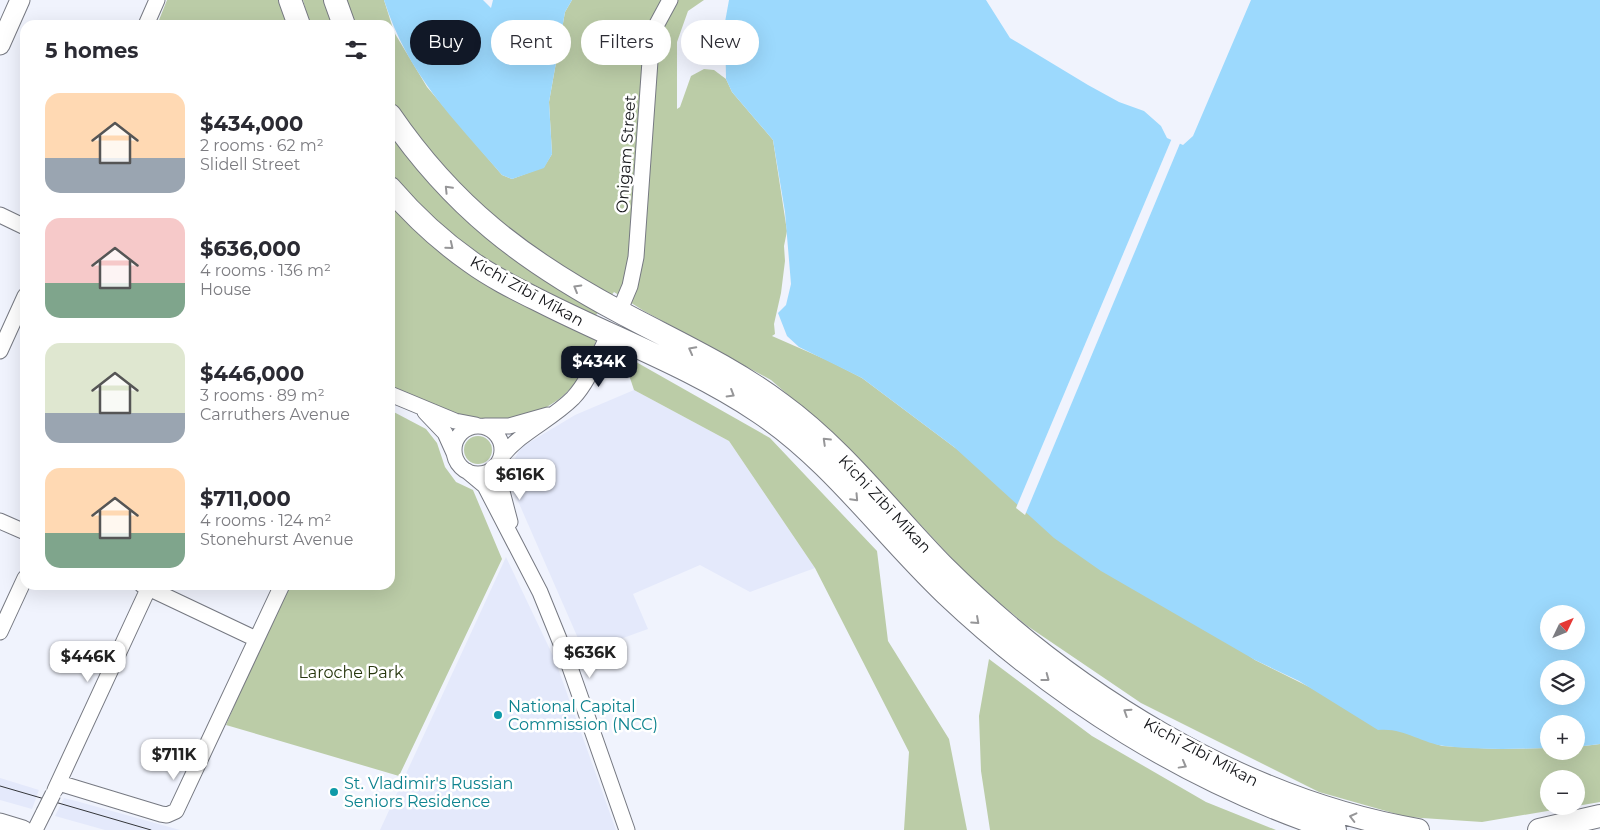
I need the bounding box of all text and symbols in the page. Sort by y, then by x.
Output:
chip: Buy [410,20,481,65]
chip: Rent [491,20,571,65]
chip: Filters [581,20,671,65]
chip: New [681,20,759,65]
icon: filters [342,36,370,64]
text: 5 homes [45,38,138,63]
street label: Onigam Street [612,94,640,214]
text: $434,000 [200,111,303,136]
icon: home [85,113,145,173]
text: 2 rooms · 62 m² [200,136,324,155]
text: Slidell Street [200,155,300,174]
one-way arrow [445,186,454,195]
text: $636,000 [200,236,301,261]
icon: home [85,238,145,298]
one-way arrow [445,241,454,250]
street label: Kichi Zībī Mīkan [467,252,587,330]
text: 4 rooms · 136 m² [200,261,331,280]
text: House [200,280,251,299]
one-way arrow [573,284,582,294]
pin: $434K [564,346,634,388]
one-way arrow [688,346,697,356]
text: $434K [572,352,626,371]
text: $446,000 [200,361,304,386]
icon: home [85,363,145,423]
text: 3 rooms · 89 m² [200,386,325,405]
one-way arrow [725,388,734,398]
text: Carruthers Avenue [200,405,350,424]
one-way arrow [822,438,831,447]
street label: Kichi Zībī Mīkan [835,451,935,557]
pin: $616K [485,458,555,501]
text: $616K [496,465,544,484]
text: $711,000 [200,486,291,511]
icon: home [85,488,145,548]
one-way arrow [849,492,858,501]
text: 4 rooms · 124 m² [200,511,331,530]
text: Stonehurst Avenue [200,530,353,549]
north arrow [1540,605,1585,650]
map controls [1540,605,1585,815]
one-way arrow [971,615,980,624]
pin: $636K [555,636,625,679]
pin: $446K [53,640,123,683]
text: $636K [564,643,616,662]
text: $446K [61,647,115,666]
button: layers [1540,660,1585,705]
park label: Laroche Park [298,663,404,682]
one-way arrow [1040,672,1049,680]
place label: National Capital Commission (NCC) [508,697,658,734]
one-way arrow [1124,708,1133,718]
marker: National Capital Commission (NCC) [492,709,504,721]
street label: Kichi Zībī Mīkan [1140,714,1262,790]
button: + [1540,715,1585,760]
pin: $711K [139,738,209,781]
text: $711K [152,745,196,764]
one-way arrow [1177,759,1186,769]
button: − [1540,770,1585,815]
place label: St. Vladimir's Russian Seniors Residence [344,774,513,811]
marker: St. Vladimir's Russian Seniors Residence [328,786,340,798]
one-way arrow [1350,812,1358,822]

